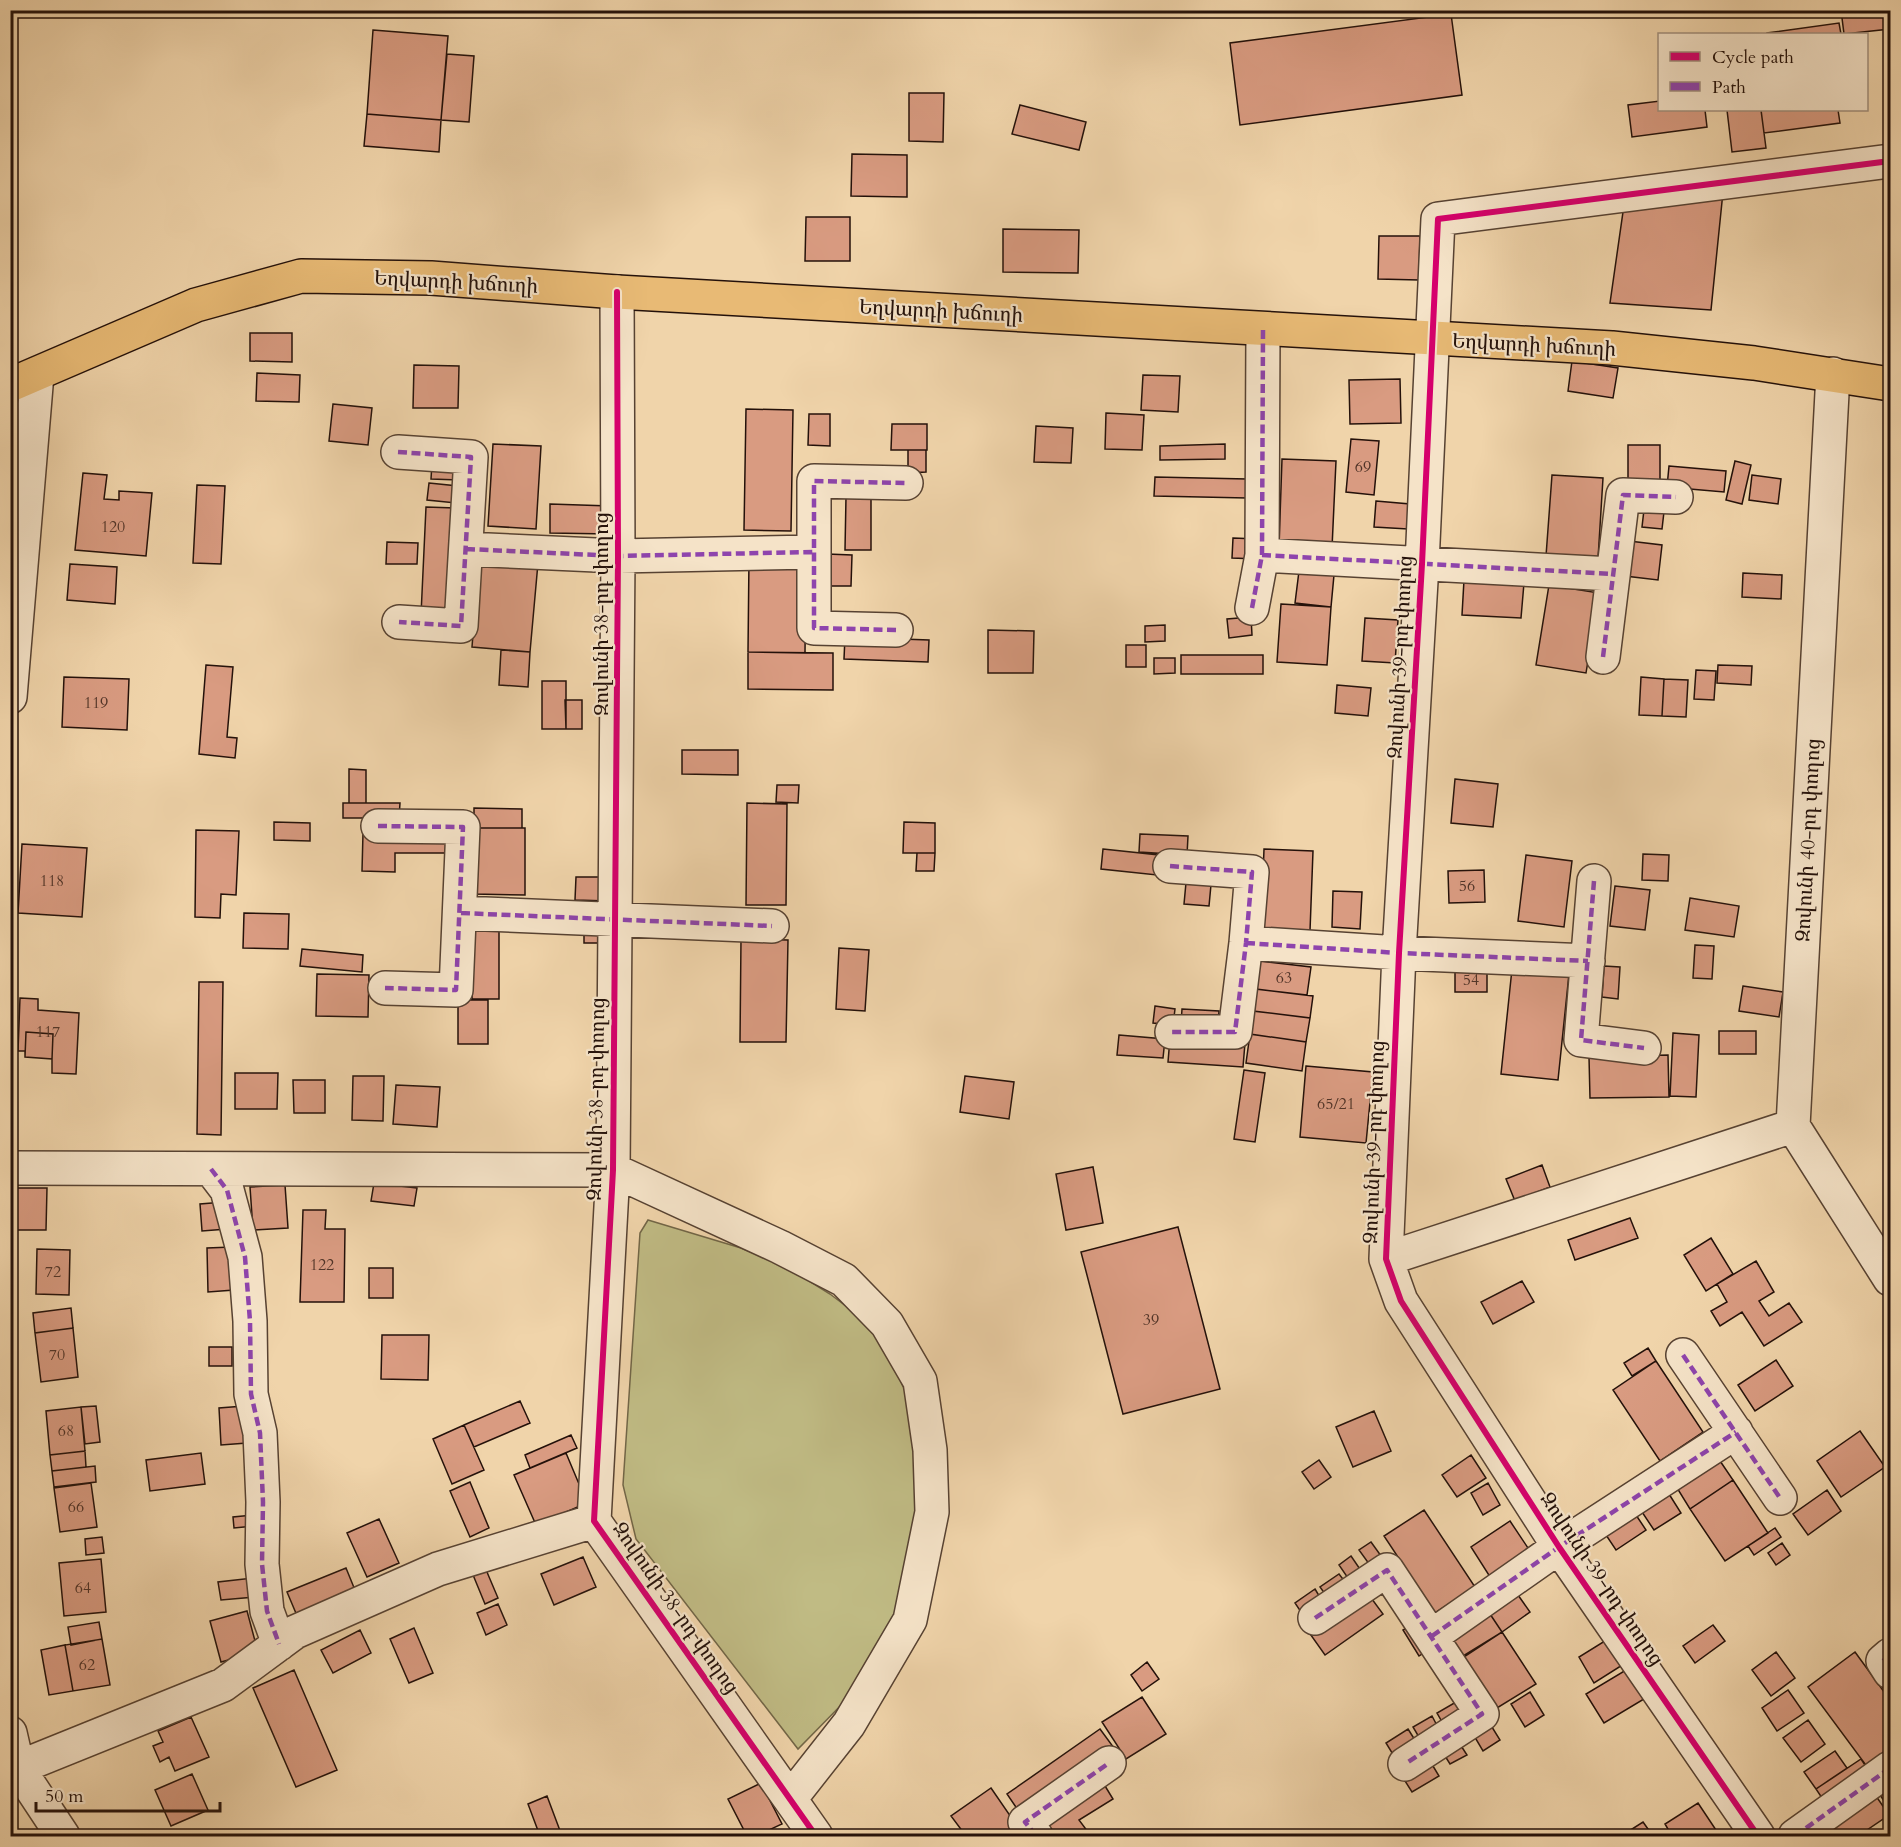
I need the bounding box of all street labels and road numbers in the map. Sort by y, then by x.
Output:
street label: Եղվարդի խճուղի [373,264,539,300]
street label: Եղվարդի խճուղի [858,293,1024,329]
street label: Եղվարդի խճուղի [1451,327,1617,363]
street label: Զովունի 38-րդ փողոց [588,512,615,716]
street label: Զովունի 39-րդ փողոց [1381,555,1419,759]
street label: Զովունի 40-րդ փողոց [1789,738,1827,942]
street label: Զովունի 38-րդ փողոց [581,997,611,1201]
street label: Զովունի 39-րդ փողոց [1357,1040,1391,1244]
street label: Զովունի 39-րդ փողոց [1534,1487,1670,1671]
street label: Զովունի 38-րդ փողոց [607,1517,745,1699]

